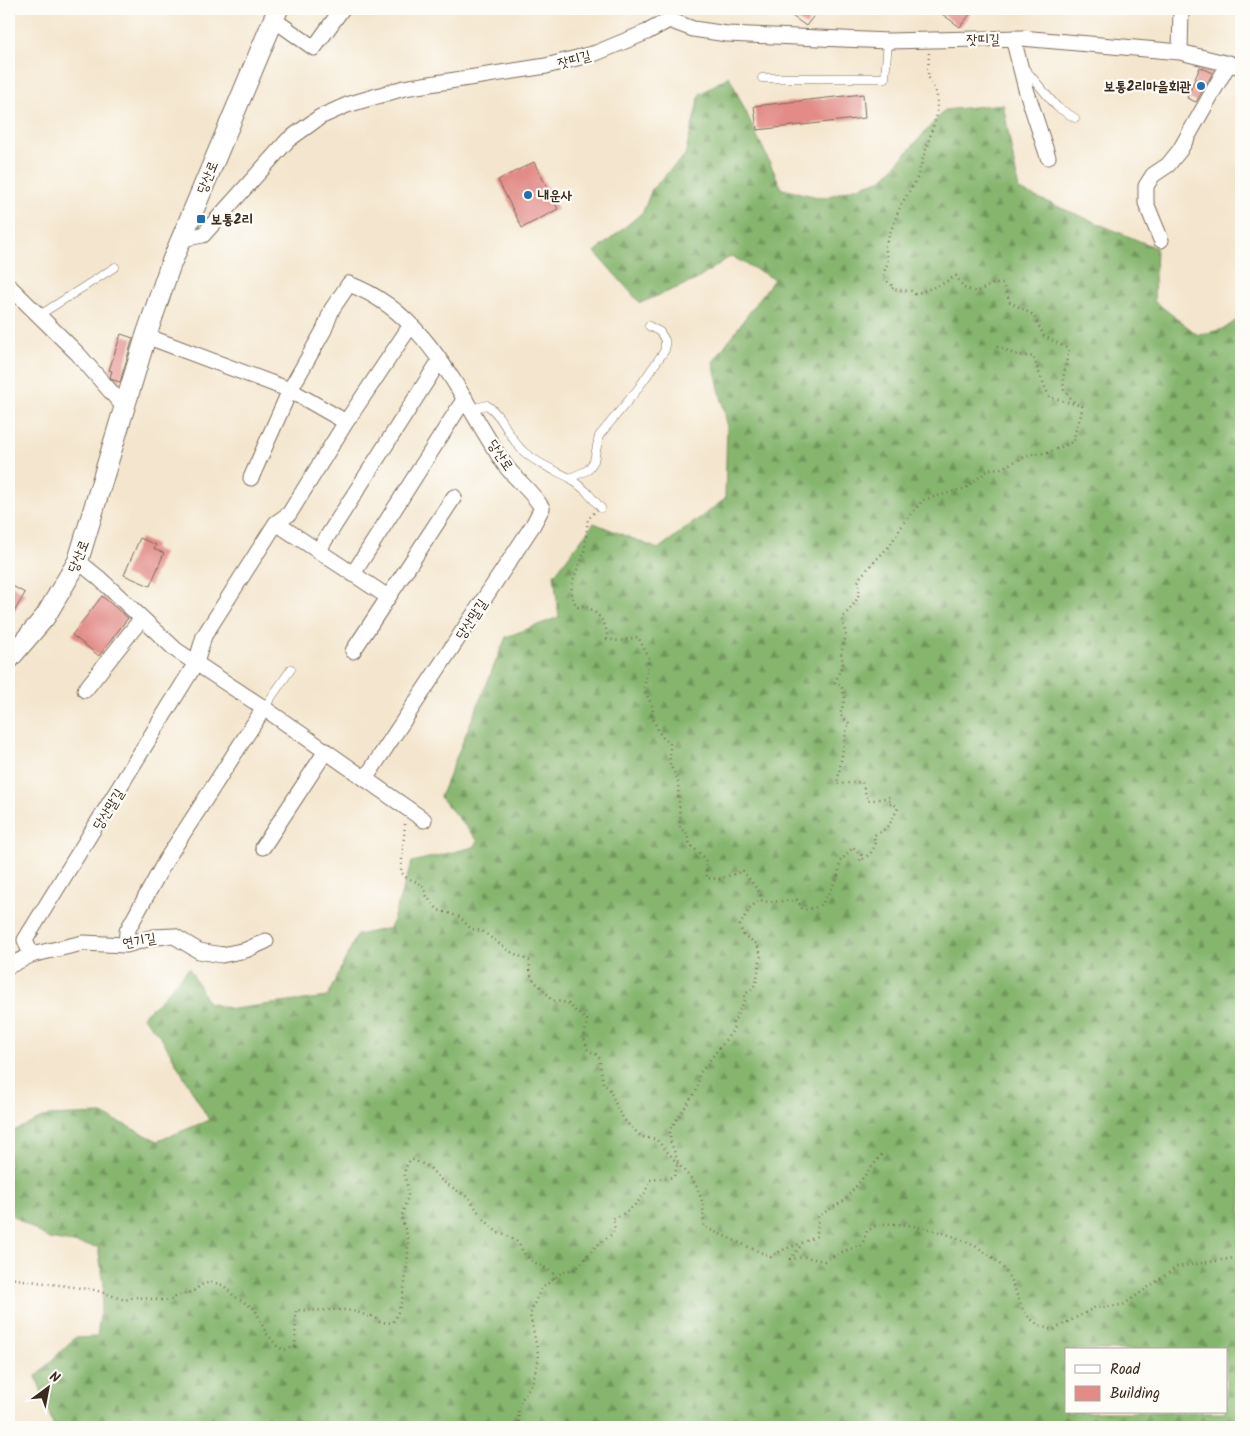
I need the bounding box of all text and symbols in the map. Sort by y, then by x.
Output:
street label: 잣띠길 [966,29,1001,51]
street label: 잣띠길 [555,45,594,75]
place label: 보통2리마을회관 [1104,76,1192,98]
marker: 보통2리마을회관 [1195,80,1207,92]
street label: 당산로 [191,158,224,197]
place label: 내운사 [537,185,573,207]
marker: 내운사 [522,189,534,201]
place label: 보통2리 [211,209,253,231]
marker: 보통2리 [195,213,207,225]
street label: 당산로 [482,435,519,476]
street label: 당산로 [62,537,95,576]
street label: 당산말길 [450,594,494,644]
street label: 당산말길 [88,784,131,834]
street label: 연기길 [121,927,158,955]
legend [1065,1348,1228,1414]
text: Road [1110,1358,1141,1382]
north arrow [22,1364,72,1414]
text: N [45,1366,64,1390]
text: Building [1110,1382,1160,1406]

